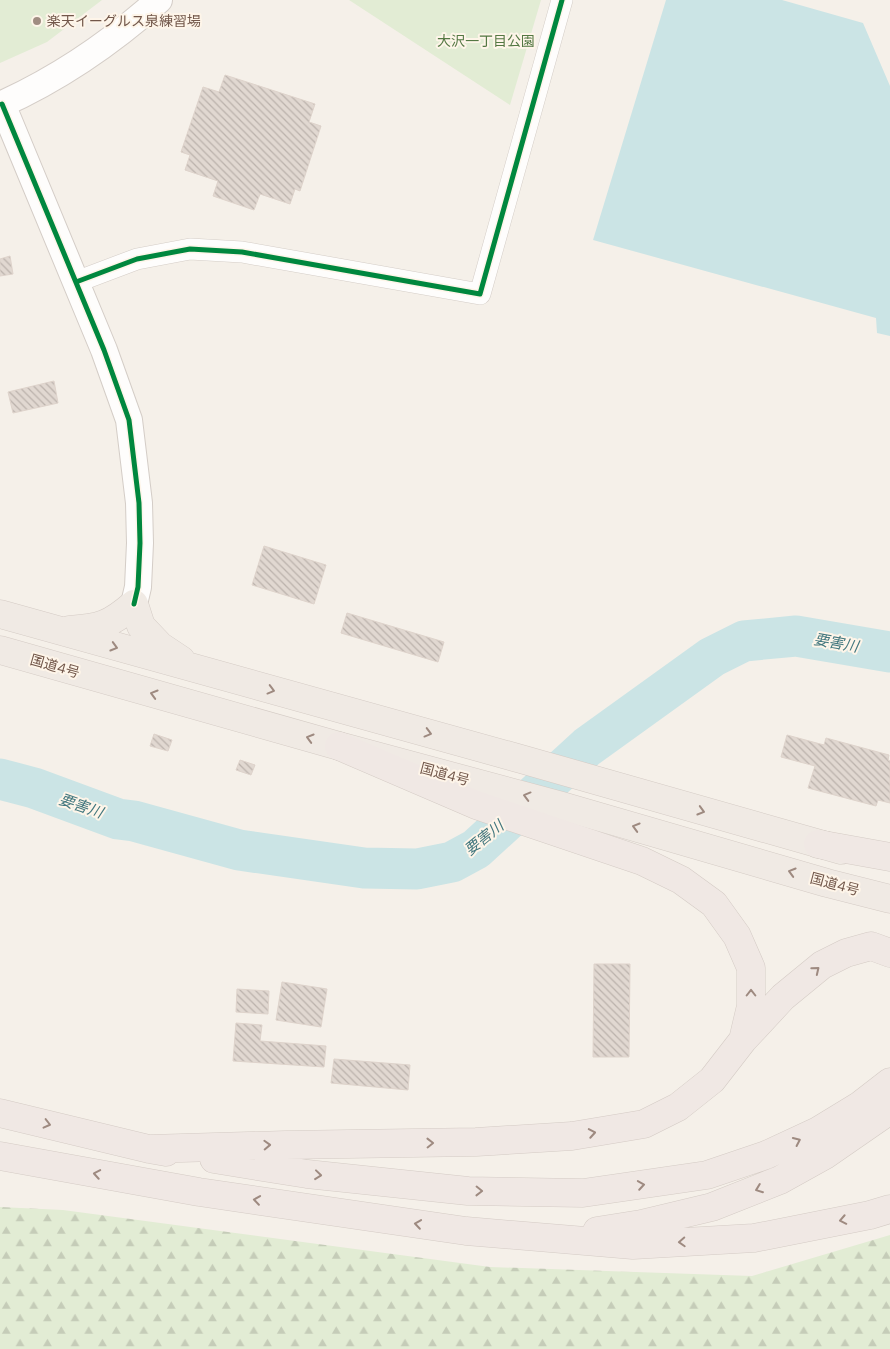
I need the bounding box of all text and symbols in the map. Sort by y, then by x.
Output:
place label: 楽天イーグルス泉練習場 [47,12,201,30]
marker: 楽天イーグルス泉練習場 [31,15,43,27]
park label: 大沢一丁目公園 [437,32,535,50]
water label: 要害川 [812,629,862,657]
one-way arrow [110,641,118,651]
street label: 国道4号 [28,650,82,682]
one-way arrow [266,685,274,695]
one-way arrow [150,689,158,699]
one-way arrow [423,728,431,738]
one-way arrow [306,733,315,744]
street label: 国道4号 [418,759,472,789]
water label: 要害川 [56,789,107,823]
one-way arrow [523,791,532,802]
one-way arrow [697,805,705,815]
water label: 要害川 [460,815,509,860]
one-way arrow [633,823,641,833]
one-way arrow [789,868,797,878]
street label: 国道4号 [808,869,862,899]
one-way arrow [810,967,819,975]
one-way arrow [746,989,756,996]
one-way arrow [43,1118,52,1129]
one-way arrow [587,1128,596,1138]
one-way arrow [792,1136,801,1147]
one-way arrow [426,1138,434,1148]
one-way arrow [264,1140,272,1151]
one-way arrow [92,1169,101,1179]
one-way arrow [314,1170,322,1181]
one-way arrow [637,1181,646,1191]
one-way arrow [755,1183,764,1193]
one-way arrow [476,1186,484,1197]
one-way arrow [253,1196,261,1206]
one-way arrow [838,1214,847,1225]
one-way arrow [414,1219,422,1230]
one-way arrow [678,1236,686,1247]

